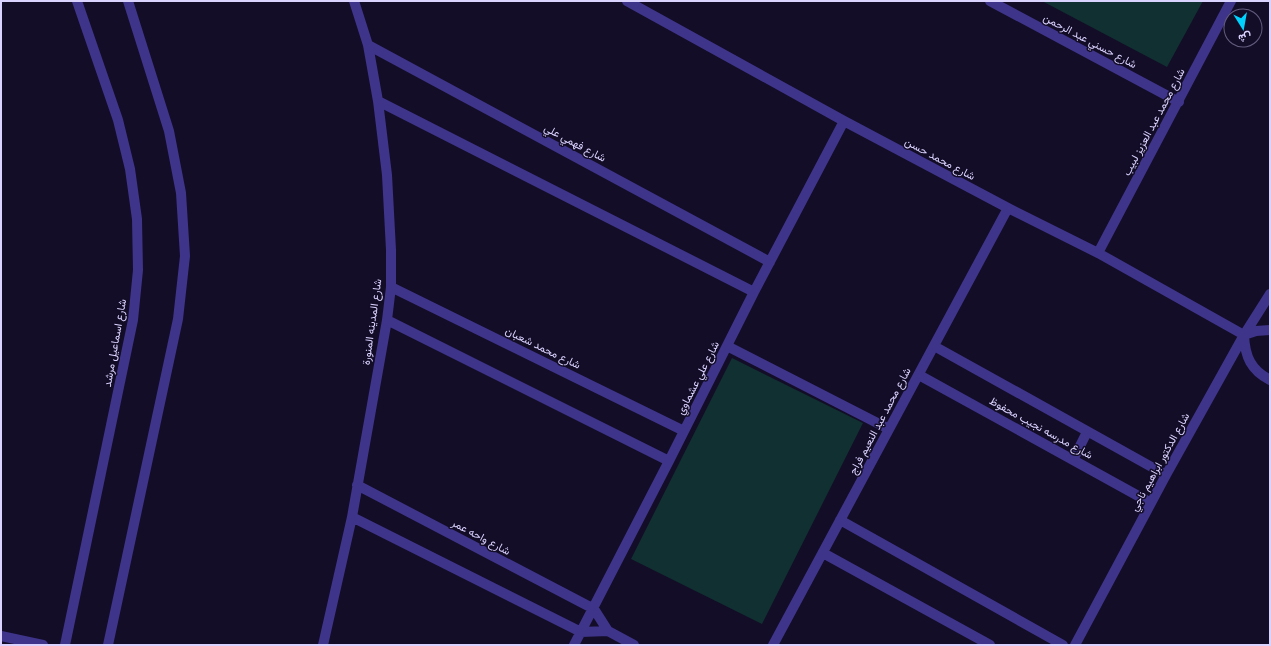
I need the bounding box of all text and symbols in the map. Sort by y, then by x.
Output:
north arrow [1223,8,1263,48]
street label: شارع حسني عبد الرحمن [1040,11,1139,74]
text: ش [1237,30,1253,45]
street label: شارع محمد عبد العزيز لبيب [1120,66,1189,178]
street label: شارع فهمي علي [540,121,608,168]
street label: شارع محمد حسن [902,135,978,184]
street label: شارع المدينه المنورة [360,278,386,366]
street label: شارع اسماعيل مرشد [101,298,130,388]
street label: شارع محمد شعبان [503,324,583,373]
street label: شارع علي عشماوي [674,339,725,418]
street label: شارع محمد عبد النعيم فراج [846,365,915,477]
street label: شارع مدرسه نجيب محفوظ [987,394,1095,463]
street label: شارع الدكتور ابراهيم ناجي [1128,410,1195,515]
street label: شارع واحه عمر [448,516,513,559]

